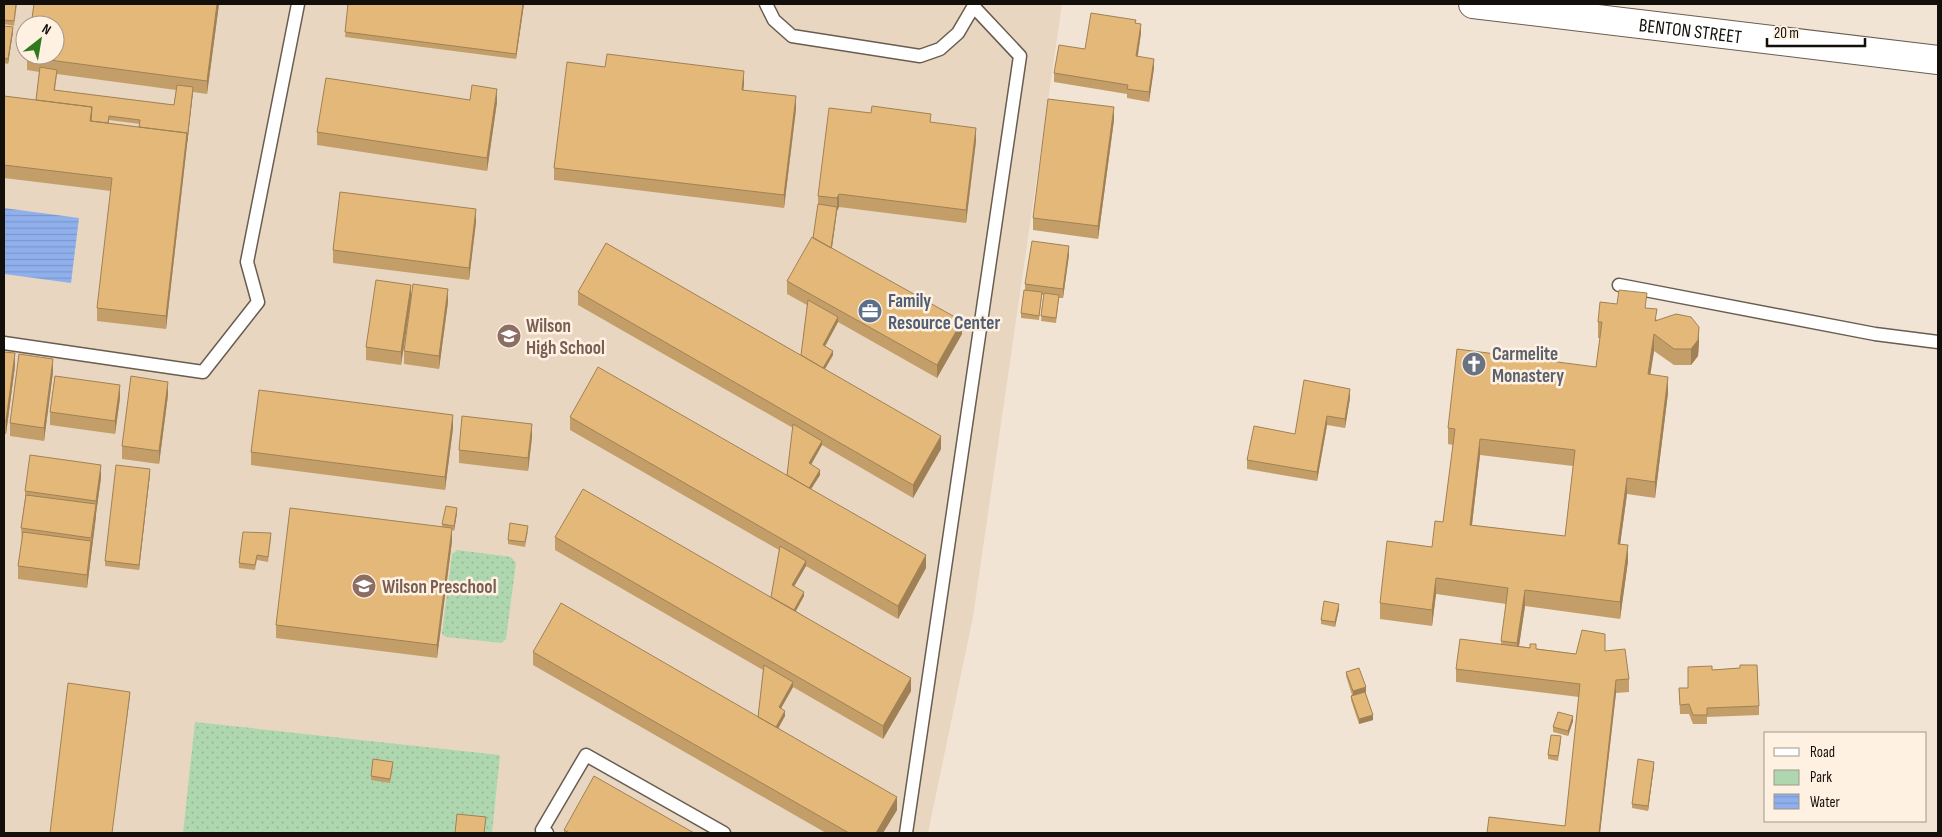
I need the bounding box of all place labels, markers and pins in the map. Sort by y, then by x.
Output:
place label: Family Resource Center [888,290,1000,335]
office icon: Family Resource Center [857,298,883,324]
place label: Wilson High School [526,315,605,360]
school or university icon: Wilson High School [496,323,522,349]
place label: Carmelite Monastery [1492,343,1564,388]
church icon: Carmelite Monastery [1461,351,1487,377]
school or university icon: Wilson Preschool [351,573,377,599]
place label: Wilson Preschool [382,576,497,599]

